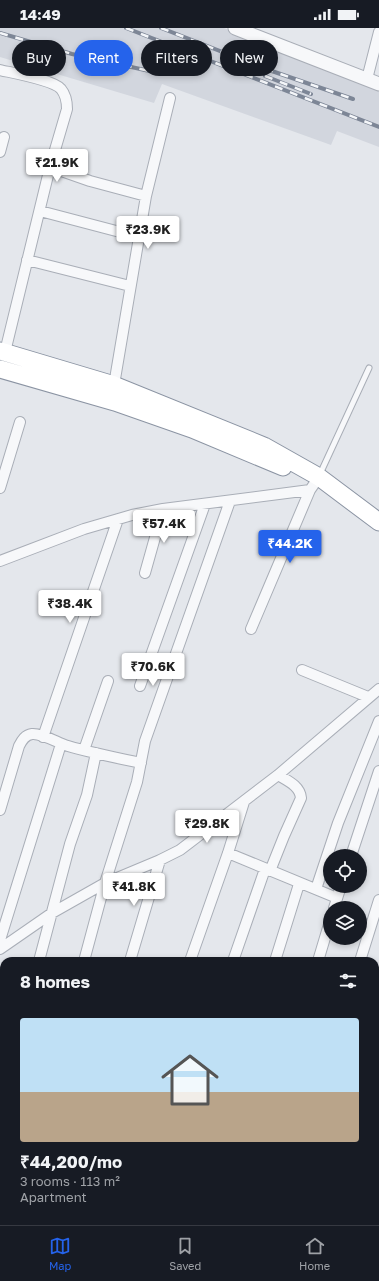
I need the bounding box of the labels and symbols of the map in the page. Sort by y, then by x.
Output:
pin: ₹21.9K [24,149,90,183]
pin: ₹23.9K [115,216,181,250]
pin: ₹57.4K [131,510,197,544]
pin: ₹44.2K [257,530,323,564]
pin: ₹38.4K [37,590,103,624]
pin: ₹70.6K [120,653,186,687]
pin: ₹29.8K [174,810,240,844]
pin: ₹41.8K [101,873,167,907]

